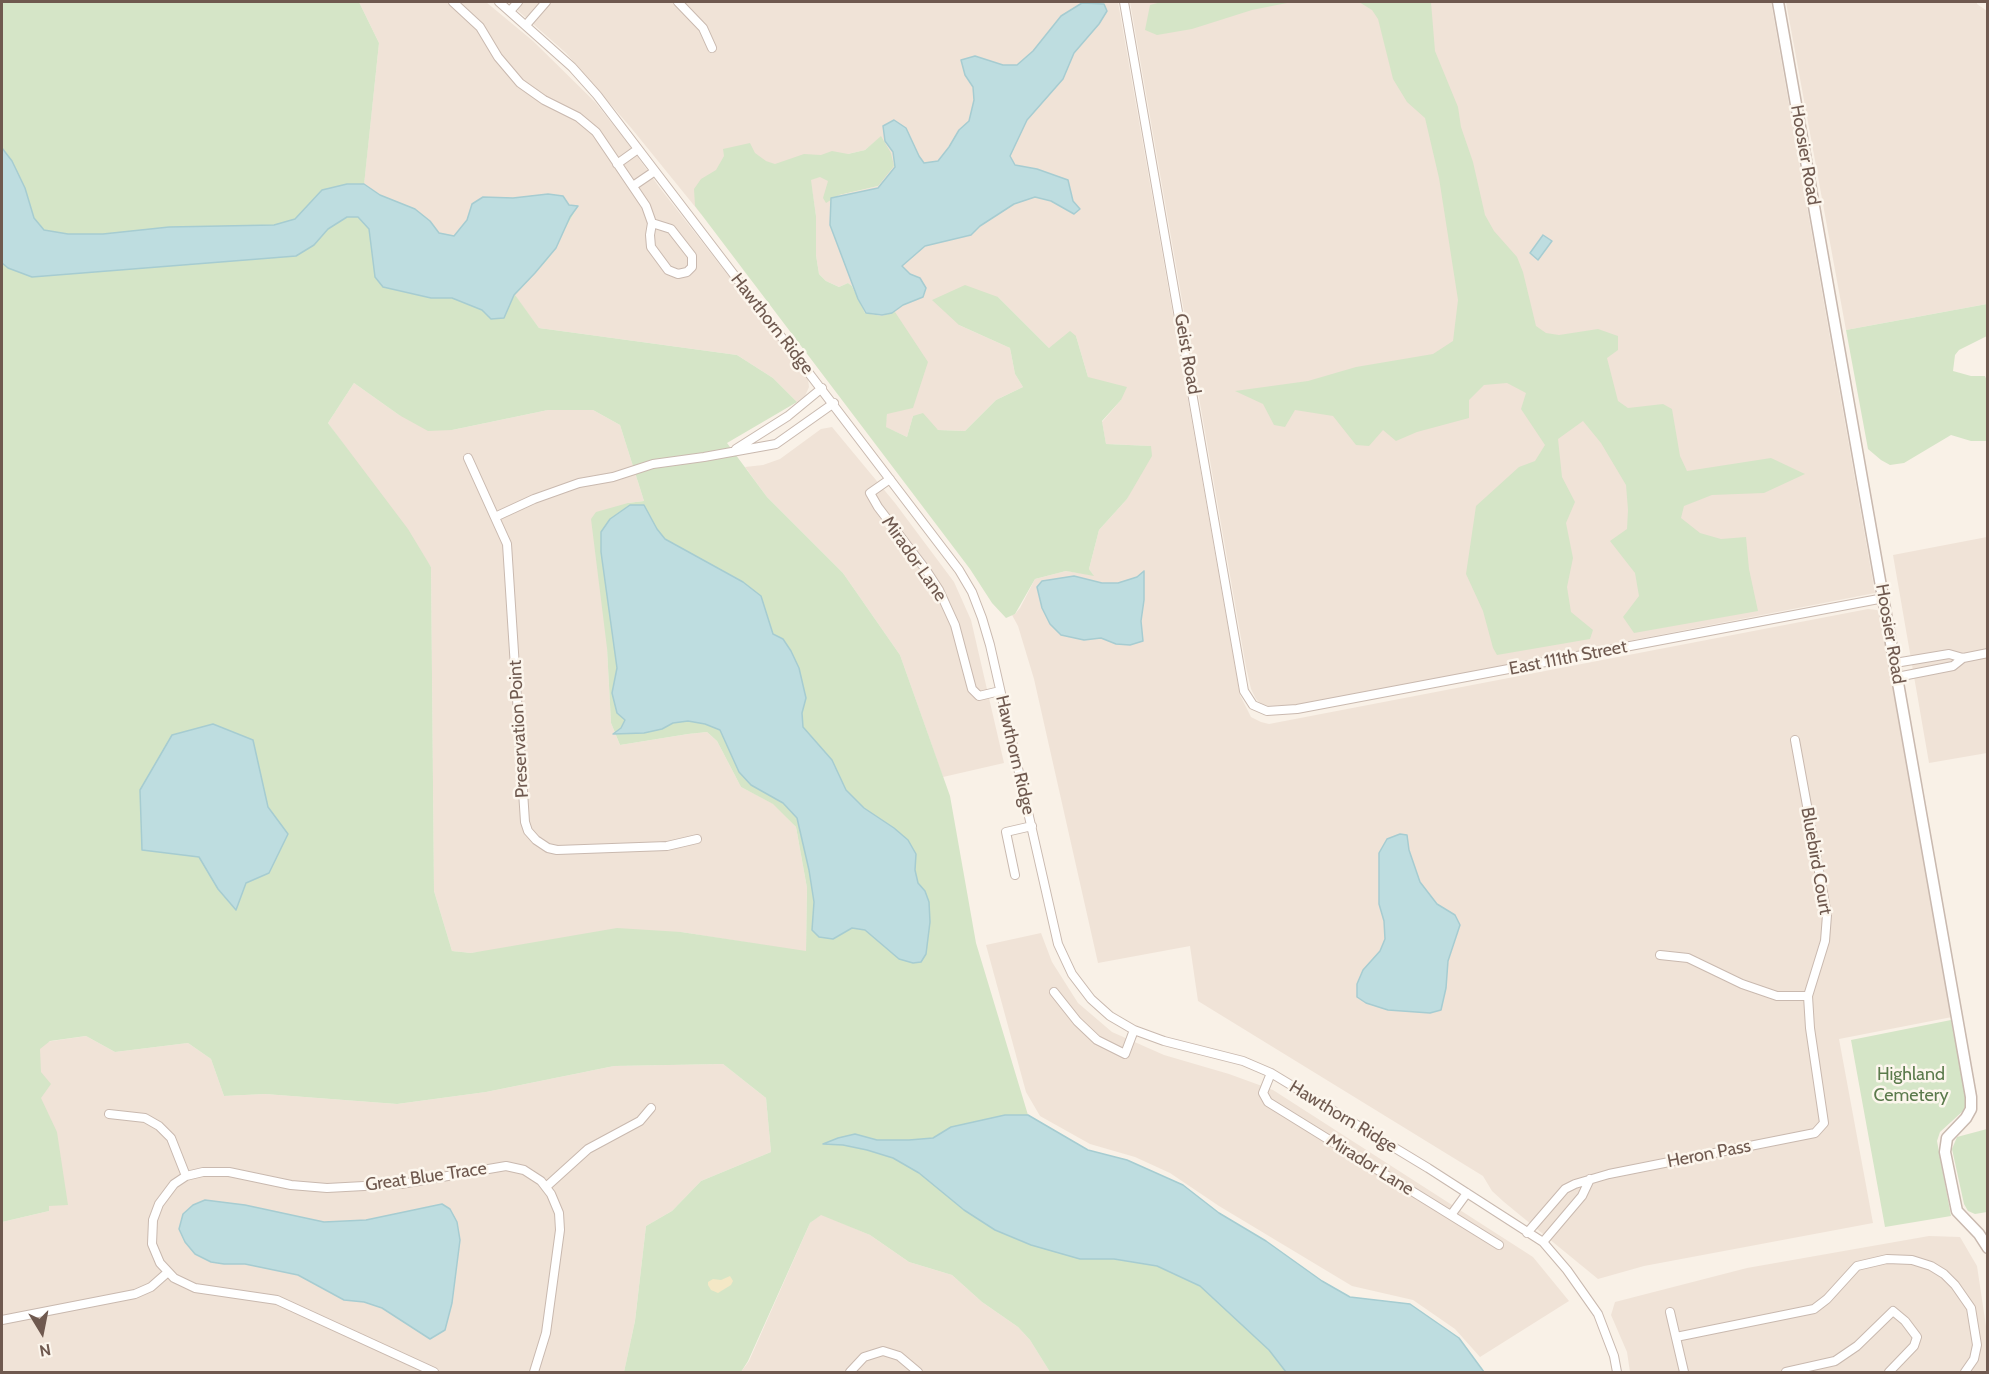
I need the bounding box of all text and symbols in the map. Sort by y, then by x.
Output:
street label: Hoosier Road [1786,103,1824,207]
street label: Hawthorn Ridge [726,269,818,379]
street label: Geist Road [1169,312,1205,396]
street label: Mirador Lane [877,512,951,606]
street label: Hoosier Road [1871,582,1909,686]
street label: East 111th Street [1507,636,1629,680]
street label: Preservation Point [505,660,533,798]
street label: Hawthorn Ridge [991,693,1039,817]
street label: Bluebird Court [1796,806,1836,916]
park label: Highland Cemetery [1873,1064,1949,1106]
street label: Hawthorn Ridge [1285,1076,1401,1158]
street label: Mirador Lane [1322,1130,1418,1200]
street label: Heron Pass [1665,1135,1753,1173]
street label: Great Blue Trace [364,1158,488,1196]
north arrow [12,1302,72,1362]
text: N [38,1340,52,1361]

